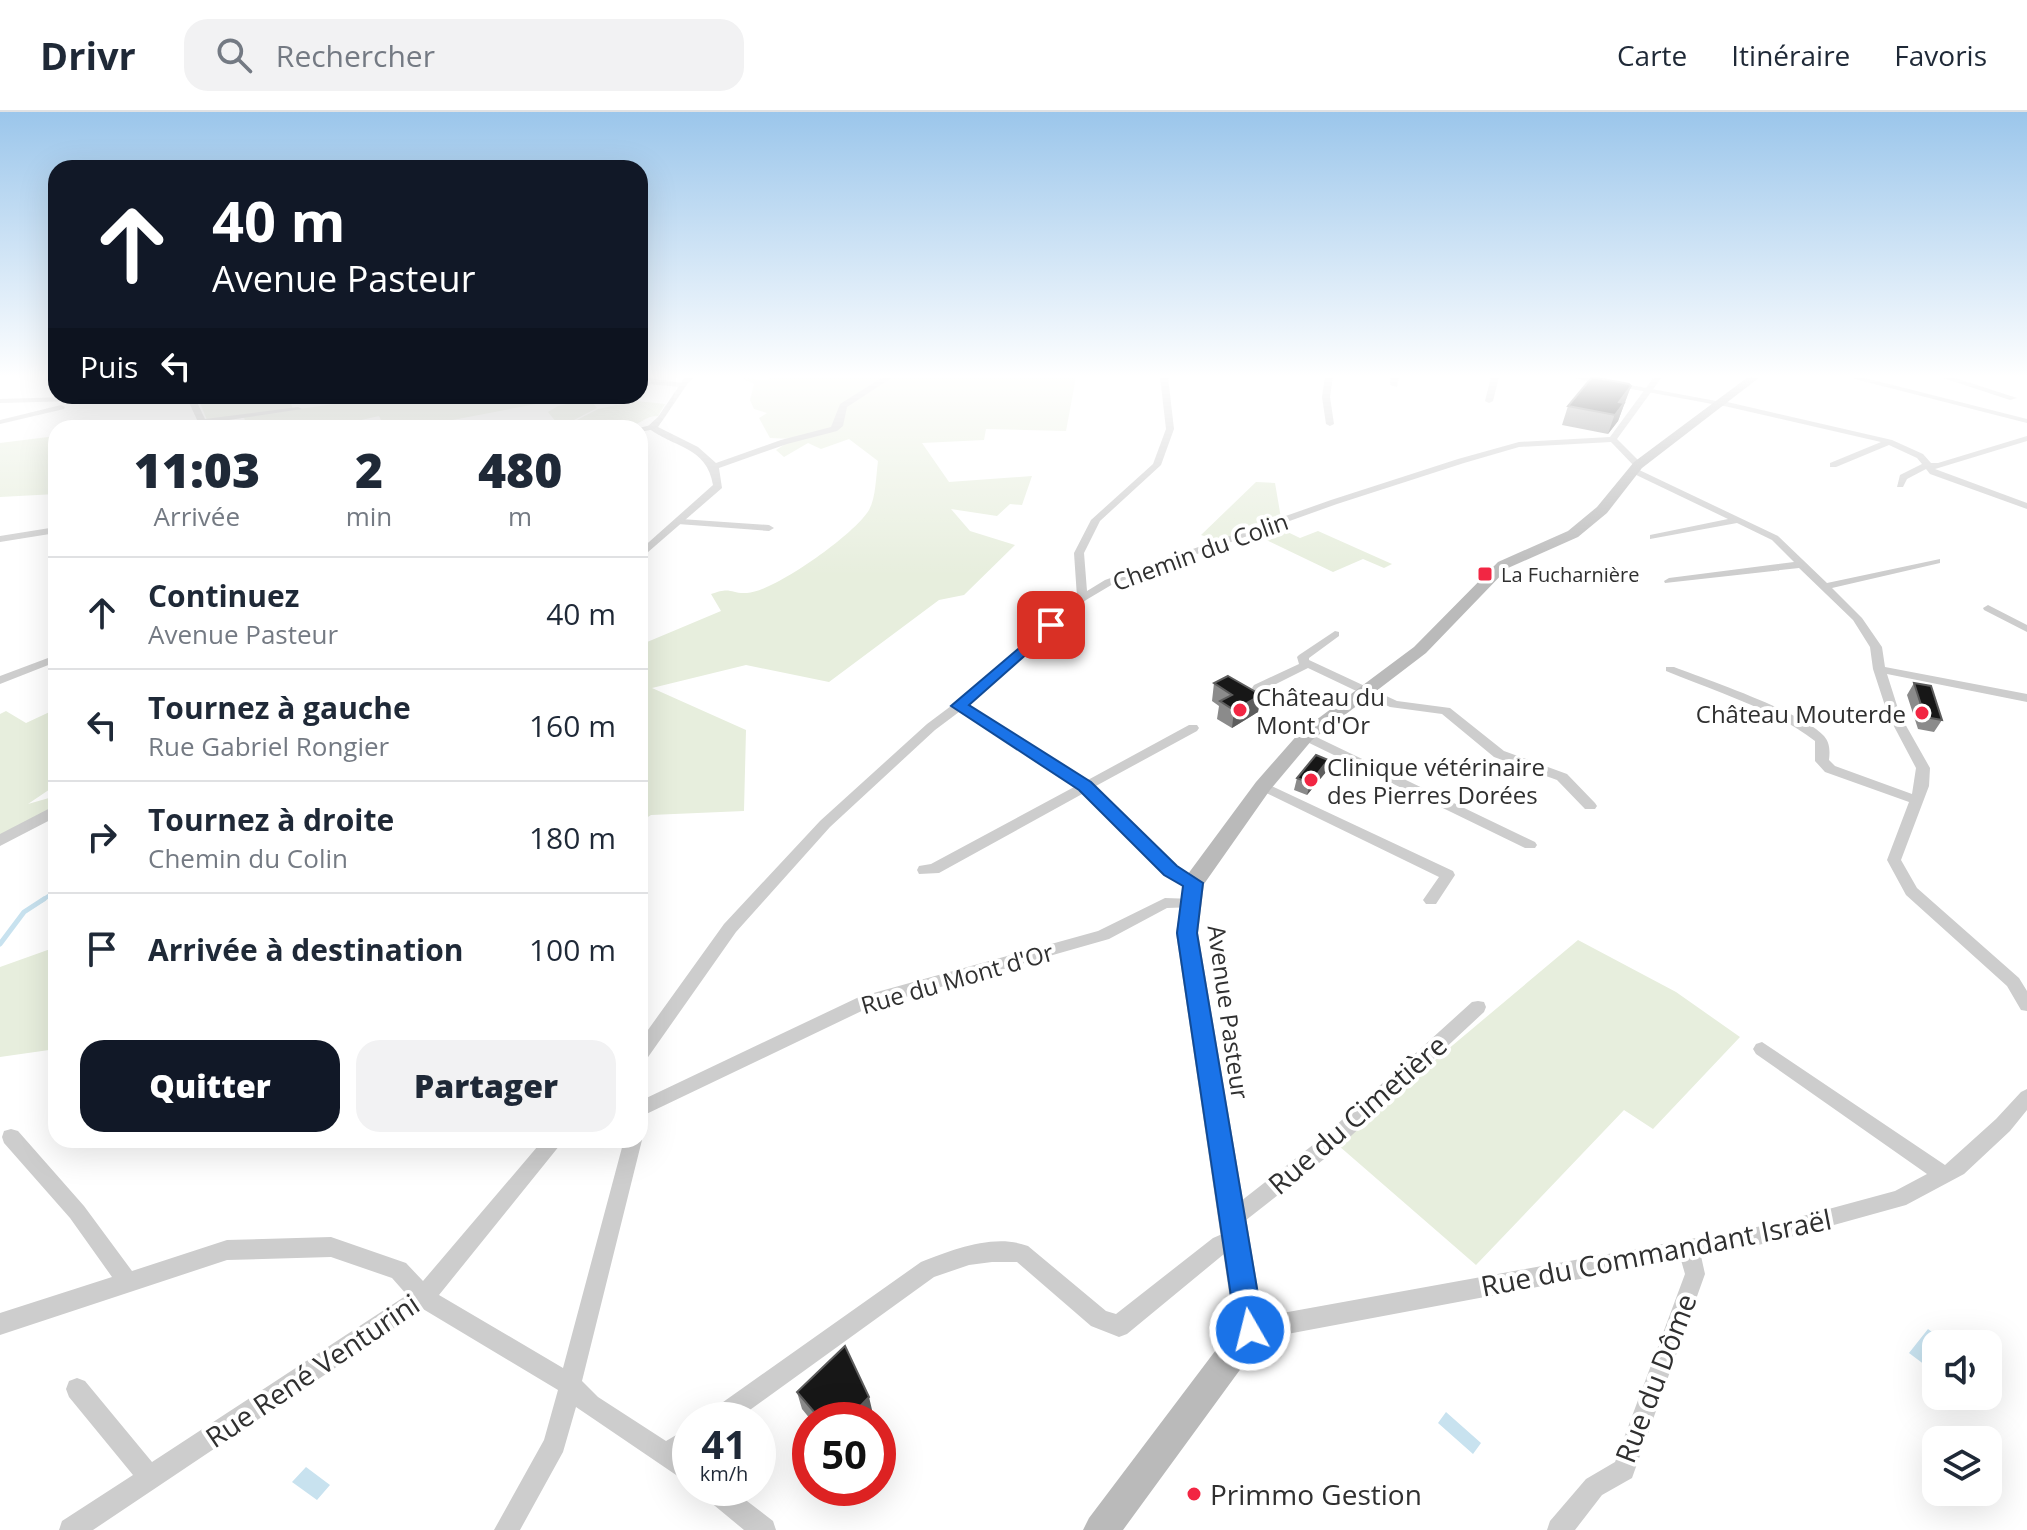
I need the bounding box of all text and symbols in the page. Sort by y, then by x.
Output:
search box [184,19,744,91]
text: Drivr [40,29,136,81]
icon: search [212,33,256,77]
text: Rechercher [276,35,435,76]
text: Carte [1617,36,1687,74]
text: Itinéraire [1731,36,1850,74]
text: Favoris [1894,36,1987,74]
text: 40 m [212,182,346,258]
icon: ahead [80,192,184,296]
text: Avenue Pasteur [212,254,475,303]
icon: left [154,344,198,388]
text: Puis [80,346,138,387]
text: 11:03 [134,437,260,502]
text: 2 [355,437,383,502]
text: 480 [478,437,562,502]
text: Arrivée [154,498,240,534]
text: min [346,498,392,534]
text: m [508,498,532,534]
street label: Chemin du Colin [1108,504,1292,598]
place label: La Fucharnière [1501,561,1639,588]
marker: La Fucharnière [1476,565,1494,583]
text: Continuez [148,575,299,616]
icon: ahead [80,591,124,635]
pin [1017,591,1085,659]
text: 40 m [546,593,616,634]
icon: arrive [1029,603,1073,647]
text: Avenue Pasteur [148,616,338,652]
place label: Château du Mont d'Or [1256,680,1385,741]
text: Tournez à gauche [148,687,411,728]
place label: Château Mouterde [1696,697,1906,730]
marker: Château du Mont d'Or [1231,701,1249,719]
icon: left [80,703,124,747]
marker: Château Mouterde [1913,704,1931,722]
text: 160 m [529,705,616,746]
text: Rue Gabriel Rongier [148,728,389,764]
place label: Clinique vétérinaire des Pierres Dorées [1327,750,1545,811]
marker: Clinique vétérinaire des Pierres Dorées [1302,771,1320,789]
text: Tournez à droite [148,799,394,840]
icon: right [80,815,124,859]
text: 180 m [529,817,616,858]
text: Chemin du Colin [148,840,348,876]
street label: Avenue Pasteur [1200,923,1258,1101]
icon: arrive [80,927,124,971]
text: Arrivée à destination [148,929,463,970]
text: 100 m [529,929,616,970]
street label: Rue du Mont d'Or [857,935,1057,1021]
street label: Rue du Cimetière [1260,1026,1454,1202]
button: Quitter [80,1040,340,1132]
button: Partager [356,1040,616,1132]
street label: Rue du Commandant Israël [1478,1199,1834,1305]
street label: Rue René Venturini [198,1284,426,1456]
position arrow [1208,1288,1292,1372]
street label: Rue du Dôme [1605,1288,1705,1468]
map controls [1922,1330,2002,1506]
button: sound [1922,1330,2002,1410]
speed limit sign: 50 [792,1402,896,1506]
text: 41 [701,1416,747,1471]
button: layers [1922,1426,2002,1506]
text: km/h [700,1460,748,1487]
place label: Primmo Gestion [1210,1475,1422,1513]
marker: Primmo Gestion [1185,1485,1203,1503]

